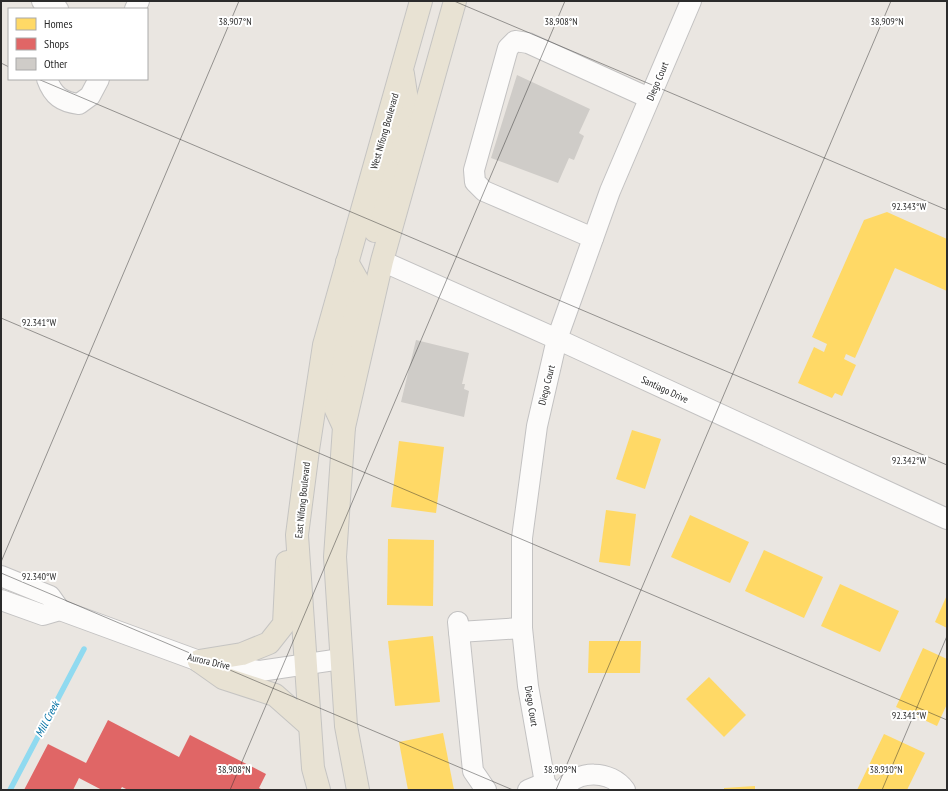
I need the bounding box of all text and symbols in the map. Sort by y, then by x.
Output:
legend [8,8,148,80]
text: 38.907°N [218,15,252,28]
text: 38.908°N [544,15,578,28]
text: 38.909°N [870,15,904,28]
text: Homes [44,16,72,31]
text: Shops [44,36,69,51]
text: Other [44,56,68,71]
street label: Diego Court [643,60,672,103]
street label: West Nifong Boulevard [367,92,402,171]
text: 92.343°W [892,200,926,213]
text: 92.341°W [22,316,56,329]
street label: Diego Court [535,363,558,407]
street label: Santiago Drive [639,373,690,406]
text: 92.342°W [892,454,926,467]
street label: East Nifong Boulevard [292,461,313,539]
text: 92.340°W [22,570,56,583]
street label: Aurora Drive [186,650,231,673]
street label: Diego Court [522,685,541,728]
water label: Mill Creek [32,697,63,739]
text: 92.341°W [892,709,926,722]
text: 38.908°N [217,763,251,776]
text: 38.909°N [543,763,577,776]
text: 38.910°N [869,763,903,776]

